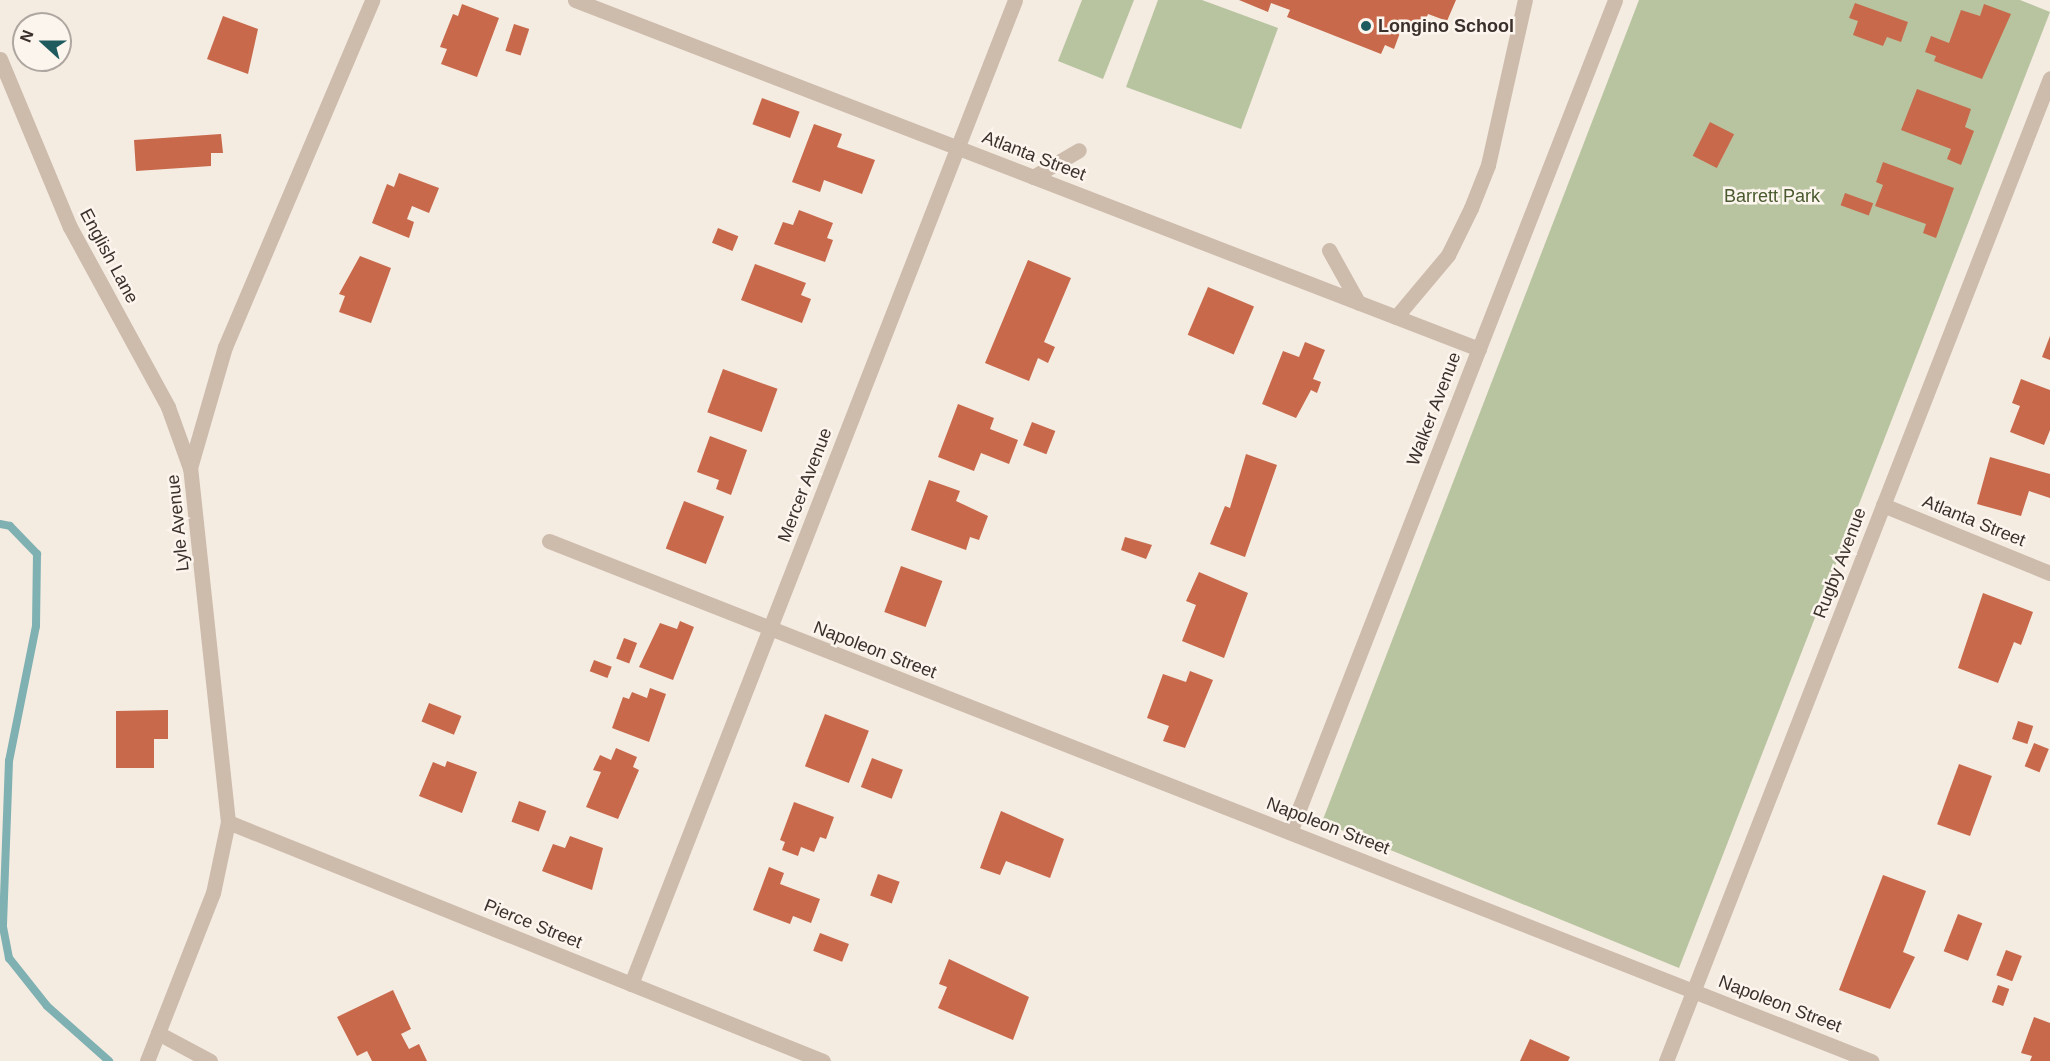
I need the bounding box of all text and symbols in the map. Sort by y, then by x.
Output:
north arrow [12,12,72,72]
place label: Longino School [1378,15,1514,37]
marker: Longino School [1359,19,1373,33]
text: N [17,28,37,45]
street label: Atlanta Street [979,126,1089,186]
park label: Barrett Park [1724,185,1820,207]
street label: English Lane [75,205,143,307]
street label: Walker Avenue [1402,349,1466,469]
street label: Mercer Avenue [773,424,837,546]
street label: Lyle Avenue [162,473,194,573]
street label: Atlanta Street [1919,491,2029,551]
street label: Rugby Avenue [1809,504,1871,622]
street label: Napoleon Street [810,617,940,683]
street label: Napoleon Street [1263,793,1393,859]
street label: Pierce Street [481,894,585,954]
street label: Napoleon Street [1715,971,1845,1037]

